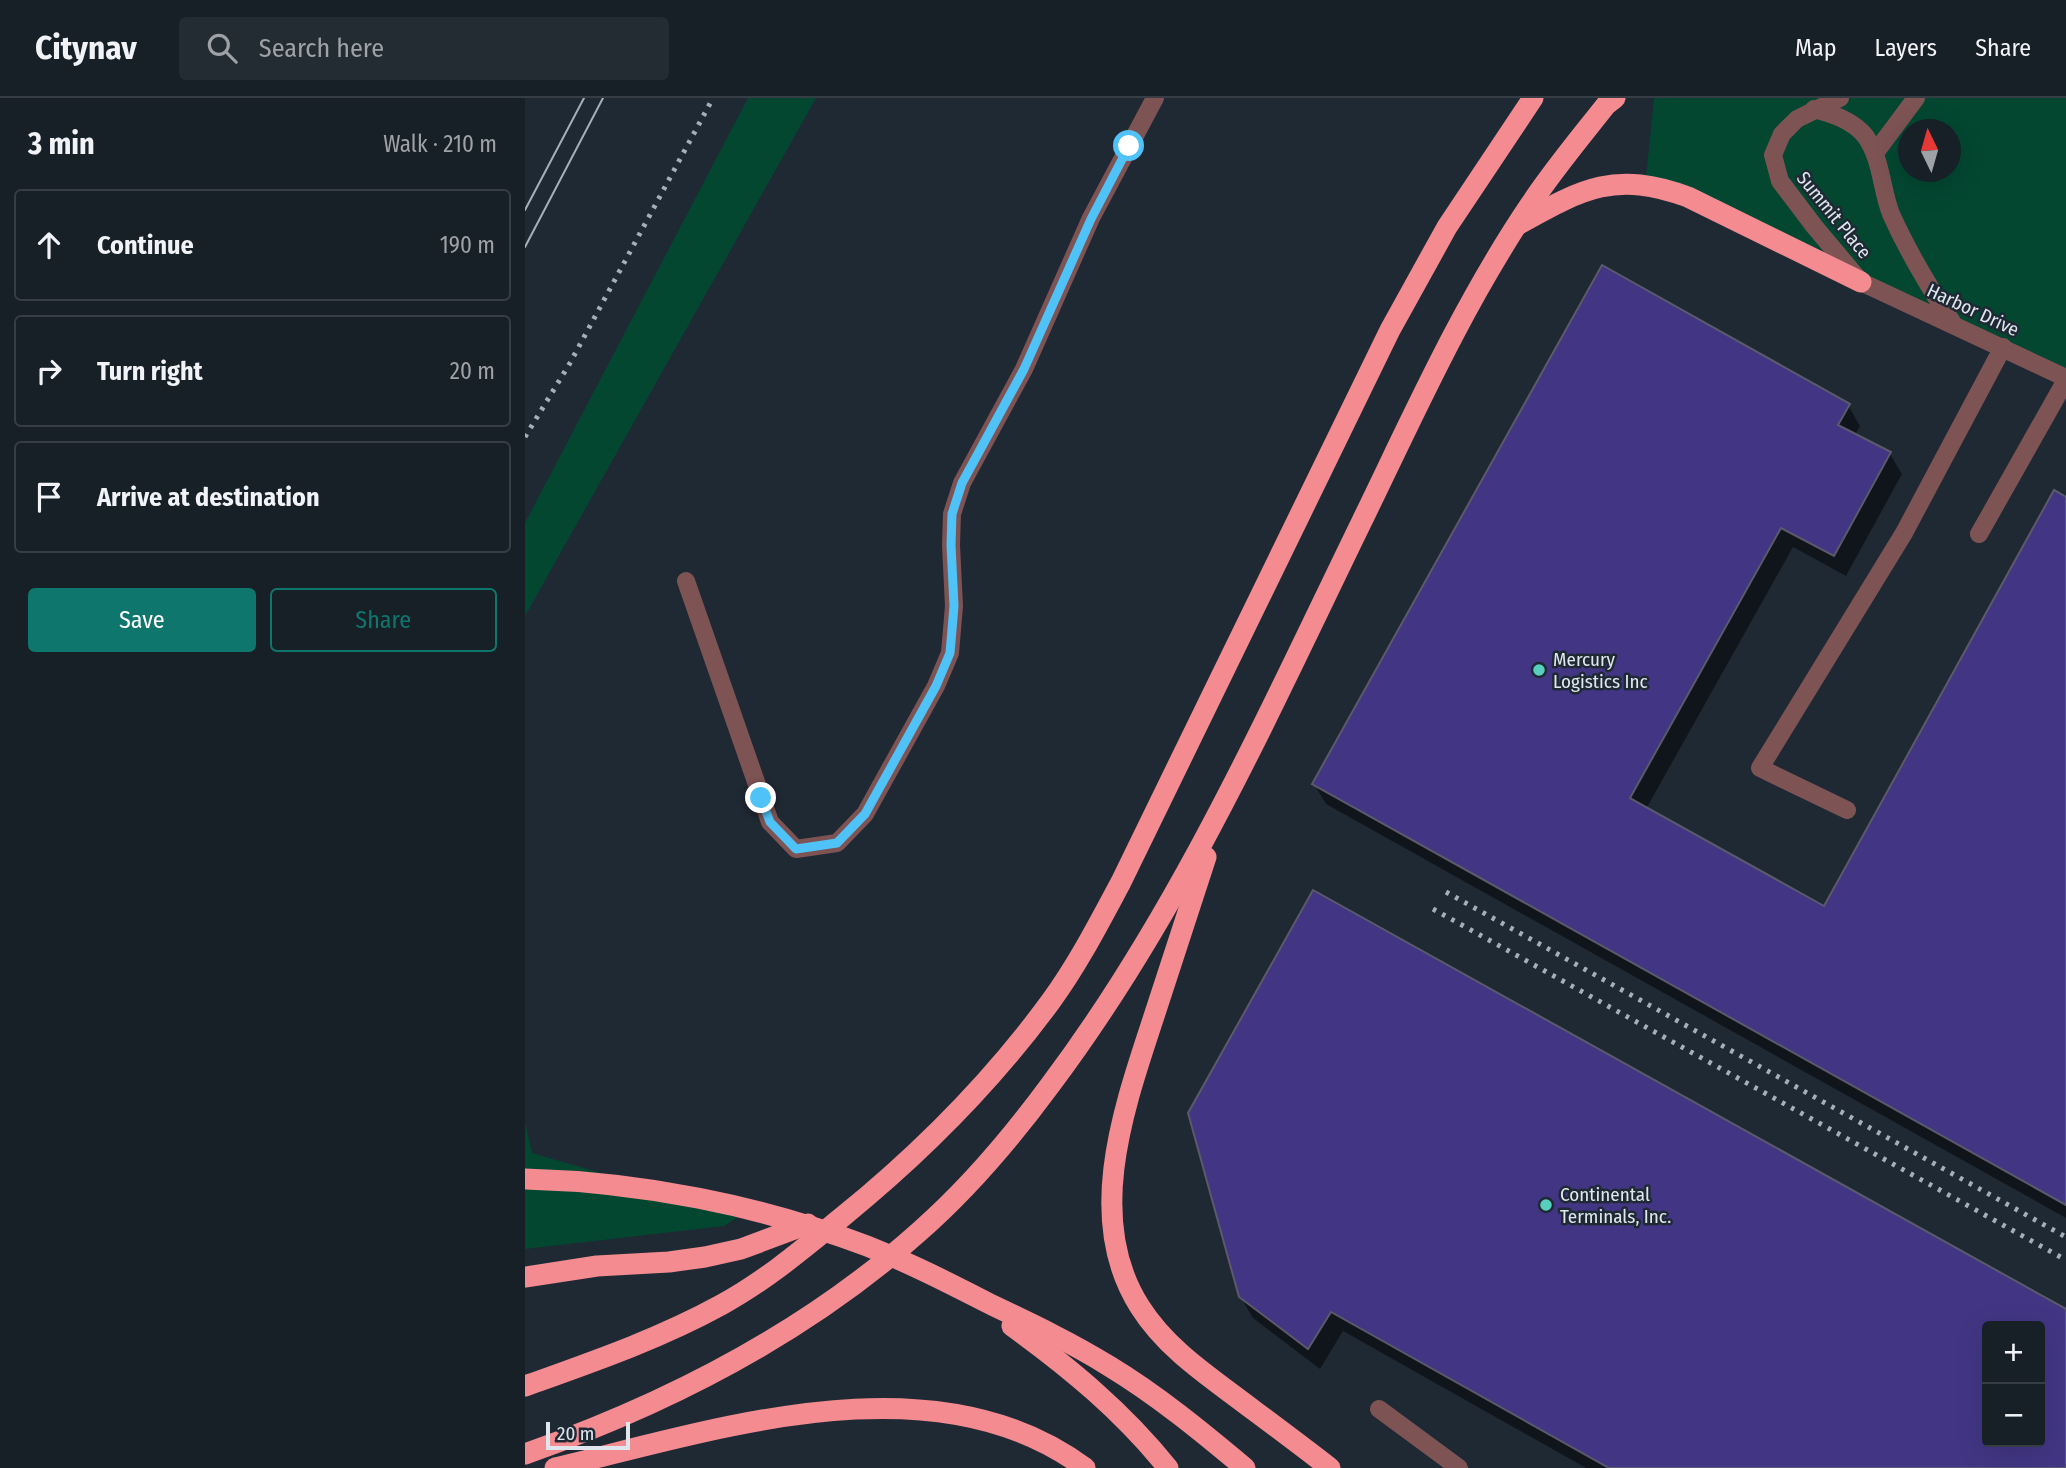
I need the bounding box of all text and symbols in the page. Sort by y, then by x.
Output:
search box [179,17,669,80]
text: Citynav [35,28,137,68]
icon: search [203,29,241,67]
text: Search here [259,33,384,64]
text: Map [1795,34,1837,62]
text: Layers [1875,34,1937,62]
text: Share [1975,34,2031,62]
north arrow [1898,119,1961,182]
text: 3 min [28,126,95,162]
text: Walk · 210 m [383,130,497,158]
route start [1113,130,1144,161]
street label: Summit Place [1792,167,1876,263]
icon: ahead [30,226,68,264]
text: Continue [97,230,194,261]
text: 190 m [440,231,495,259]
street label: Harbor Drive [1923,279,2023,341]
icon: right [30,352,68,390]
text: Turn right [97,356,203,387]
text: 20 m [450,357,495,385]
icon: arrive [30,478,68,516]
text: Arrive at destination [97,482,320,513]
button: Save [28,588,256,652]
button: Share [270,588,497,652]
place label: Mercury Logistics Inc [1553,648,1648,693]
marker: Mercury Logistics Inc [1531,662,1547,678]
route end [745,782,776,813]
place label: Continental Terminals, Inc. [1560,1183,1671,1228]
marker: Continental Terminals, Inc. [1538,1197,1554,1213]
map controls [1982,1321,2045,1447]
button: + [1982,1321,2045,1384]
button: − [1982,1384,2045,1447]
scale bar [546,1419,630,1451]
text: 20 m [557,1422,594,1445]

